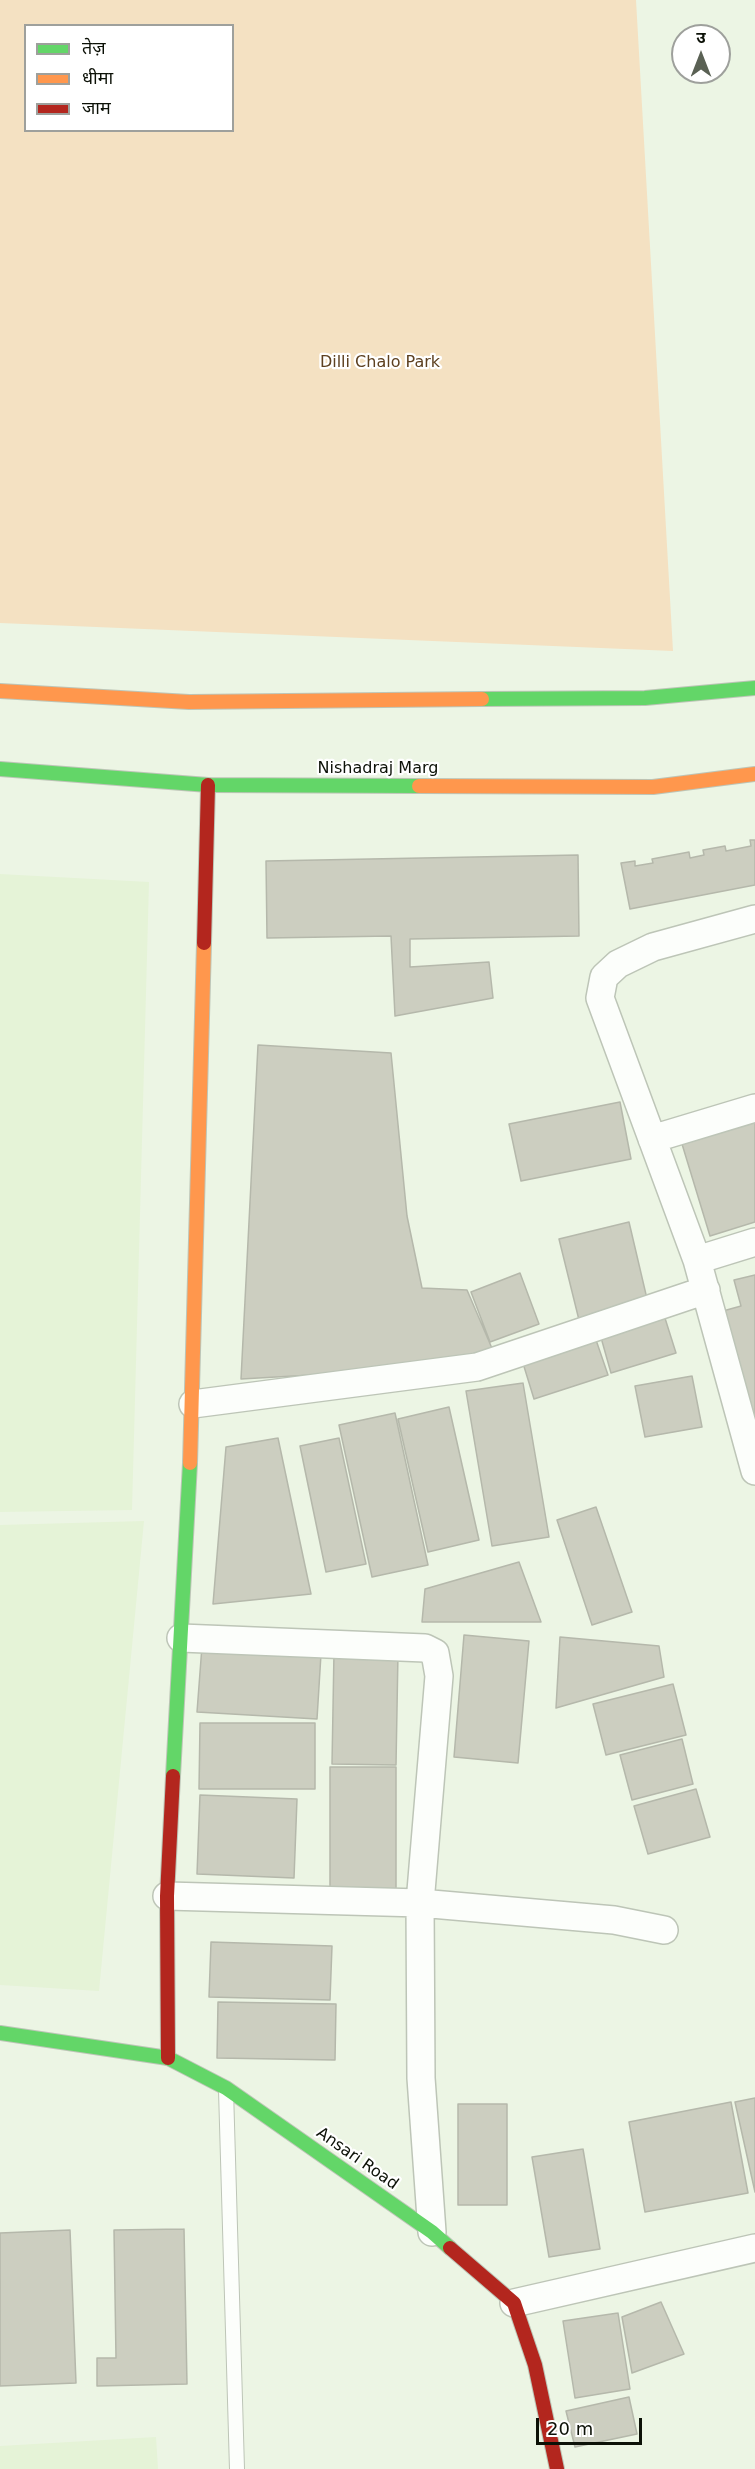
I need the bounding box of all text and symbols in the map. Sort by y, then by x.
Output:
legend [24,24,234,132]
north arrow [671,24,731,84]
text: उ [696,28,706,47]
text: तेज़ [82,37,106,58]
text: धीमा [82,67,113,88]
text: जाम [82,97,111,118]
park label: Dilli Chalo Park [320,353,440,373]
street label: Nishadraj Marg [318,759,438,779]
street label: Ansari Road [312,2124,402,2194]
scale bar [539,2406,646,2444]
text: 20 m [547,2418,593,2439]

